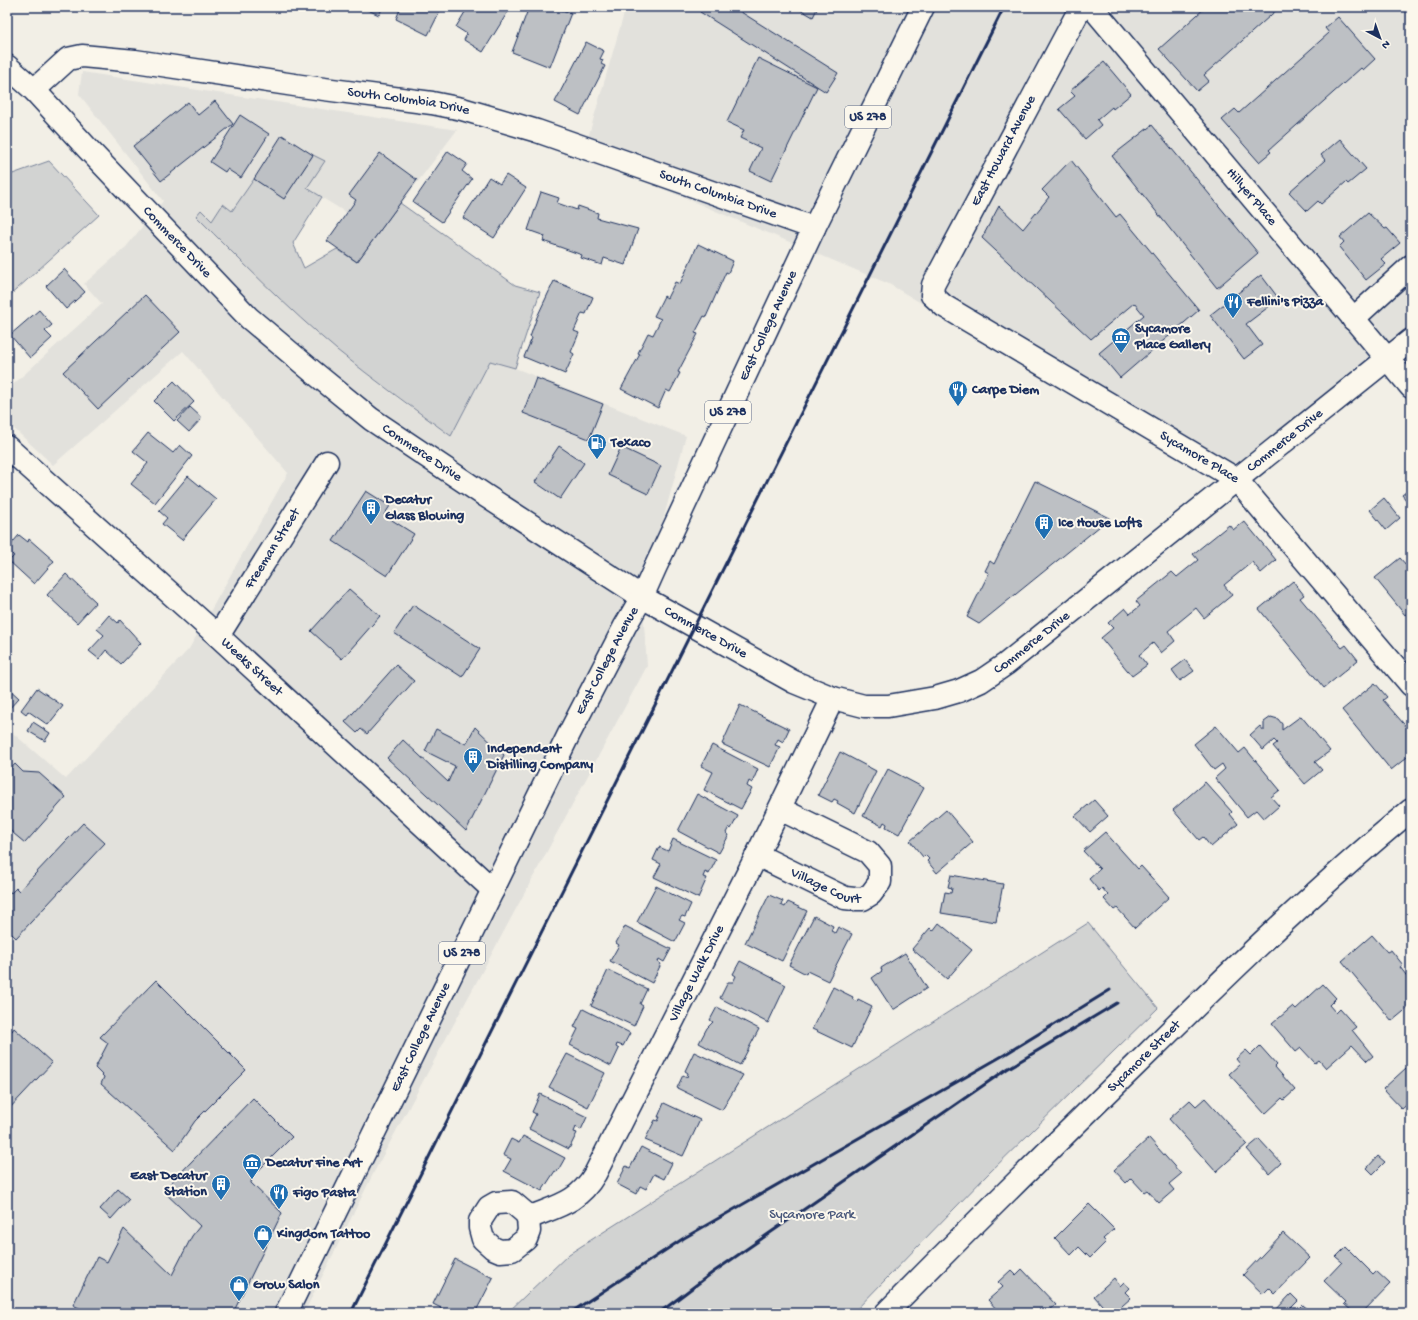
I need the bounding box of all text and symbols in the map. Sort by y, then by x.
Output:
north arrow [1360,18,1400,58]
text: N [1379,37,1392,51]
street label: South Columbia Drive [346,84,472,120]
street label: East Howard Avenue [968,92,1041,209]
road number: US 278 [845,106,891,128]
street label: Hillyer Place [1222,165,1281,230]
street label: South Columbia Drive [657,166,780,223]
street label: Commerce Drive [139,203,216,282]
street label: East College Avenue [735,267,802,384]
restaurant icon: Fellini's Pizza [1222,291,1244,319]
place label: Fellini's Pizza [1246,294,1324,311]
place label: Sycamore Place Gallery [1134,321,1211,354]
museum icon: Sycamore Place Gallery [1110,326,1132,354]
restaurant icon: Carpe Diem [947,379,969,407]
place label: Carpe Diem [971,382,1039,399]
road number: US 278 [705,401,751,423]
street label: Commerce Drive [1244,405,1327,476]
street label: Commerce Drive [378,420,466,486]
street label: Sycamore Place [1157,427,1243,488]
fuel station icon: Texaco [586,432,608,460]
place label: Texaco [610,435,652,452]
place label: Decatur Glass Blowing [383,492,464,525]
building icon: Decatur Glass Blowing [360,497,382,525]
street label: Freeman Street [241,504,305,593]
building icon: Ice House Lofts [1033,512,1055,540]
place label: Ice House Lofts [1058,515,1143,532]
street label: Commerce Drive [661,602,751,663]
street label: East College Avenue [572,603,643,718]
street label: Commerce Drive [990,607,1074,678]
street label: Weeks Street [217,634,287,701]
place label: Independent Distilling Company [485,741,593,774]
building icon: Independent Distilling Company [462,746,484,774]
street label: Village Court [787,864,862,908]
street label: Village Walk Drive [665,922,729,1026]
road number: US 278 [439,942,485,964]
street label: East College Avenue [387,979,455,1095]
street label: Sycamore Street [1104,1016,1185,1096]
museum icon: Decatur Fine Art [241,1152,263,1180]
place label: Decatur Fine Art [264,1155,363,1172]
place label: East Decatur Station [130,1168,209,1201]
building icon: East Decatur Station [210,1173,232,1201]
restaurant icon: Figo Pasta [268,1182,290,1210]
place label: Figo Pasta [292,1185,357,1202]
park label: Sycamore Park [769,1207,856,1224]
shop icon: Kingdom Tattoo [252,1223,274,1251]
place label: Kingdom Tattoo [276,1226,371,1243]
shop icon: Grow Salon [228,1274,250,1302]
place label: Grow Salon [253,1277,320,1294]

